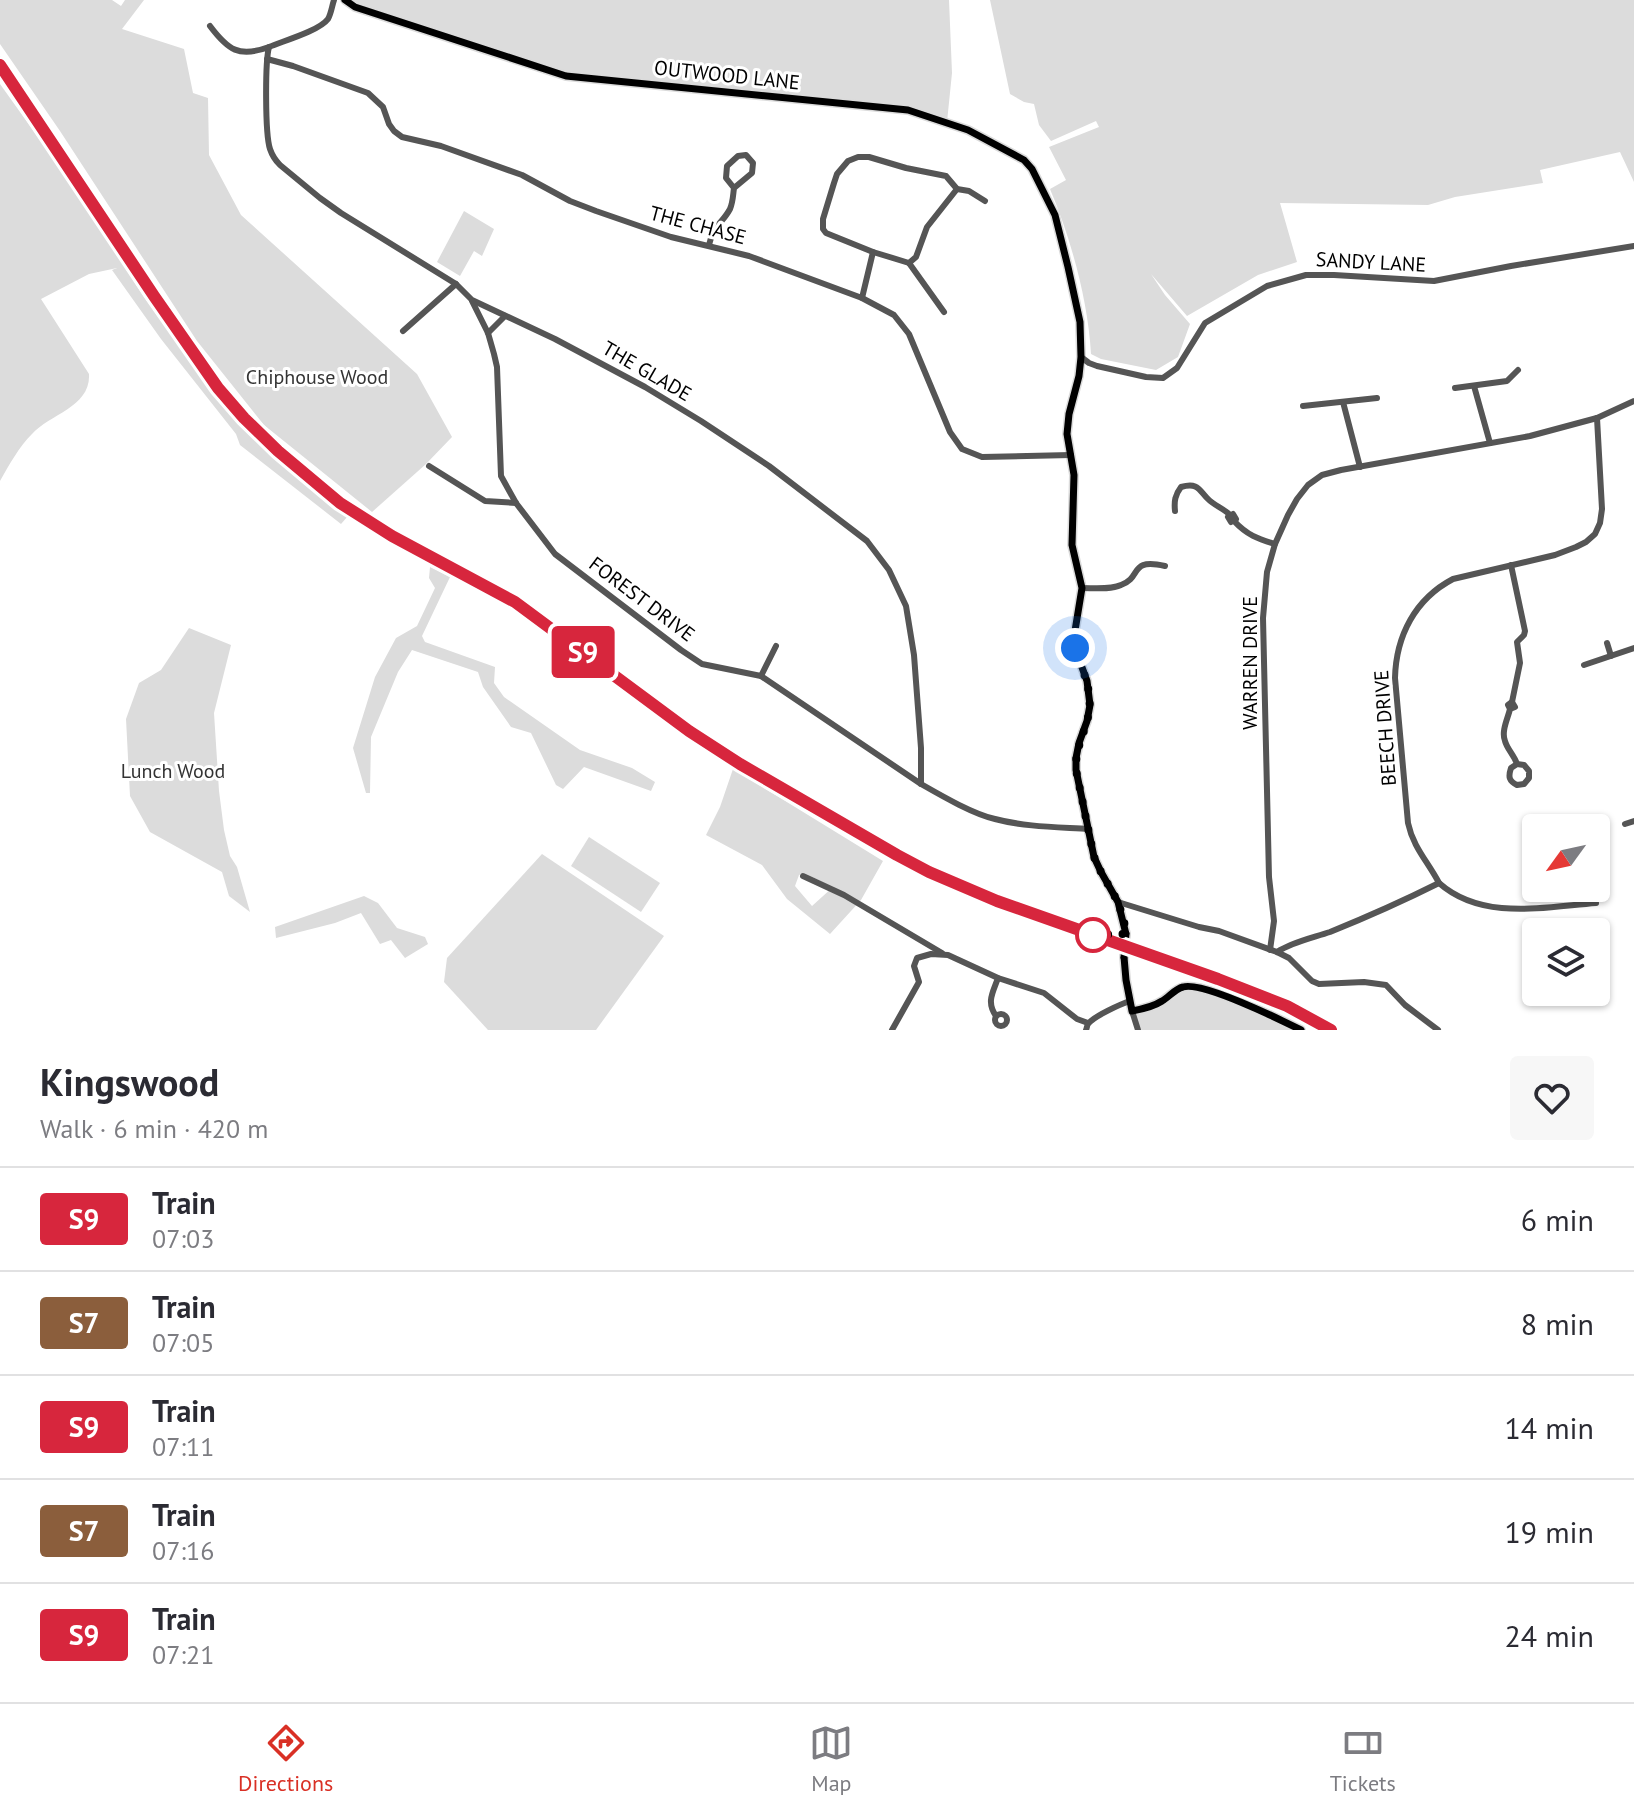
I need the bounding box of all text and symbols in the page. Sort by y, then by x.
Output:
street label: OUTWOOD LANE [653,54,801,96]
street label: THE CHASE [647,200,749,250]
street label: SANDY LANE [1315,246,1427,278]
street label: THE GLADE [598,335,696,407]
park label: Chiphouse Wood [246,364,388,390]
street label: FOREST DRIVE [584,551,700,647]
street label: WARREN DRIVE [1237,596,1263,730]
line badge: S9 [547,626,619,678]
your location [1055,628,1095,668]
text: S9 [568,633,598,670]
street label: BEECH DRIVE [1368,669,1402,787]
park label: Lunch Wood [121,758,225,784]
north arrow [1522,814,1610,902]
map controls [1522,814,1610,1006]
unlabelled marker [1076,918,1110,952]
button: layers [1522,918,1610,1006]
button: heart [1510,1056,1594,1140]
text: Kingswood [40,1057,219,1106]
text: Walk · 6 min · 420 m [40,1112,268,1145]
text: Train [152,1183,216,1222]
text: S9 [69,1200,99,1237]
text: 6 min [1521,1200,1594,1239]
text: 07:03 [152,1222,214,1255]
text: Train [152,1287,216,1326]
text: S7 [69,1304,99,1341]
text: 8 min [1521,1304,1594,1343]
text: 07:05 [152,1326,214,1359]
text: Train [152,1391,216,1430]
text: S9 [69,1408,99,1445]
text: 14 min [1504,1408,1594,1447]
text: 07:11 [152,1430,214,1463]
text: Train [152,1495,216,1534]
text: S7 [69,1512,99,1549]
text: 19 min [1504,1512,1594,1551]
text: 07:16 [152,1534,214,1567]
text: Train [152,1599,216,1638]
text: S9 [69,1616,99,1653]
text: 24 min [1504,1616,1594,1655]
text: 07:21 [152,1638,214,1671]
tab: Directions [238,1721,333,1797]
tab: Map [809,1721,853,1797]
tab: Tickets [1330,1721,1396,1797]

